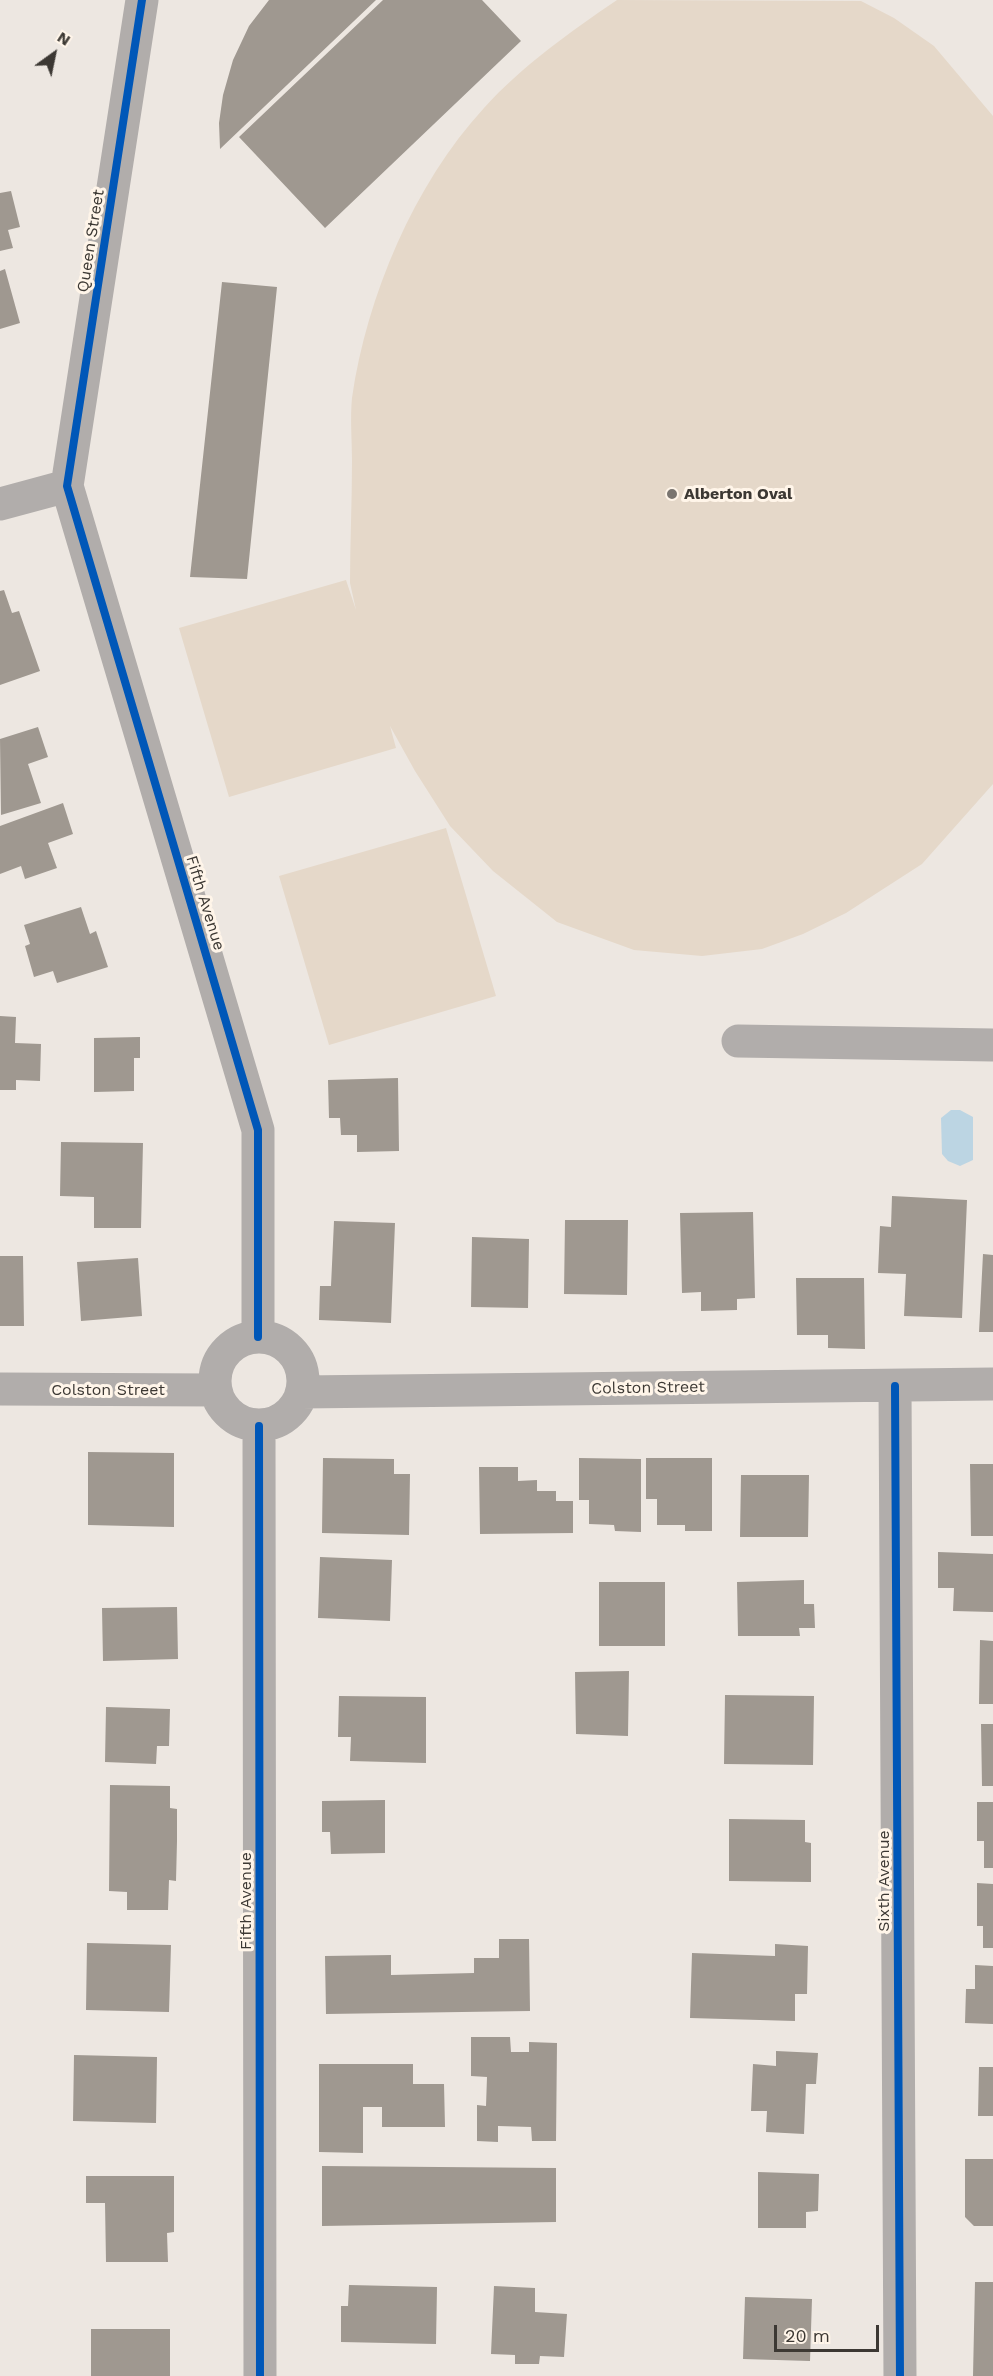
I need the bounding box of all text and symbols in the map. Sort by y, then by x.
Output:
north arrow [24,24,84,84]
text: N [54,27,74,50]
street label: Queen Street [73,188,109,294]
place label: Alberton Oval [684,484,792,504]
marker: Alberton Oval [665,487,679,501]
street label: Fifth Avenue [181,853,229,953]
street label: Colston Street [591,1377,705,1399]
street label: Colston Street [51,1380,165,1400]
street label: Sixth Avenue [874,1830,894,1932]
street label: Fifth Avenue [236,1852,256,1950]
scale bar [777,2313,882,2351]
text: 20 m [785,2325,830,2346]

